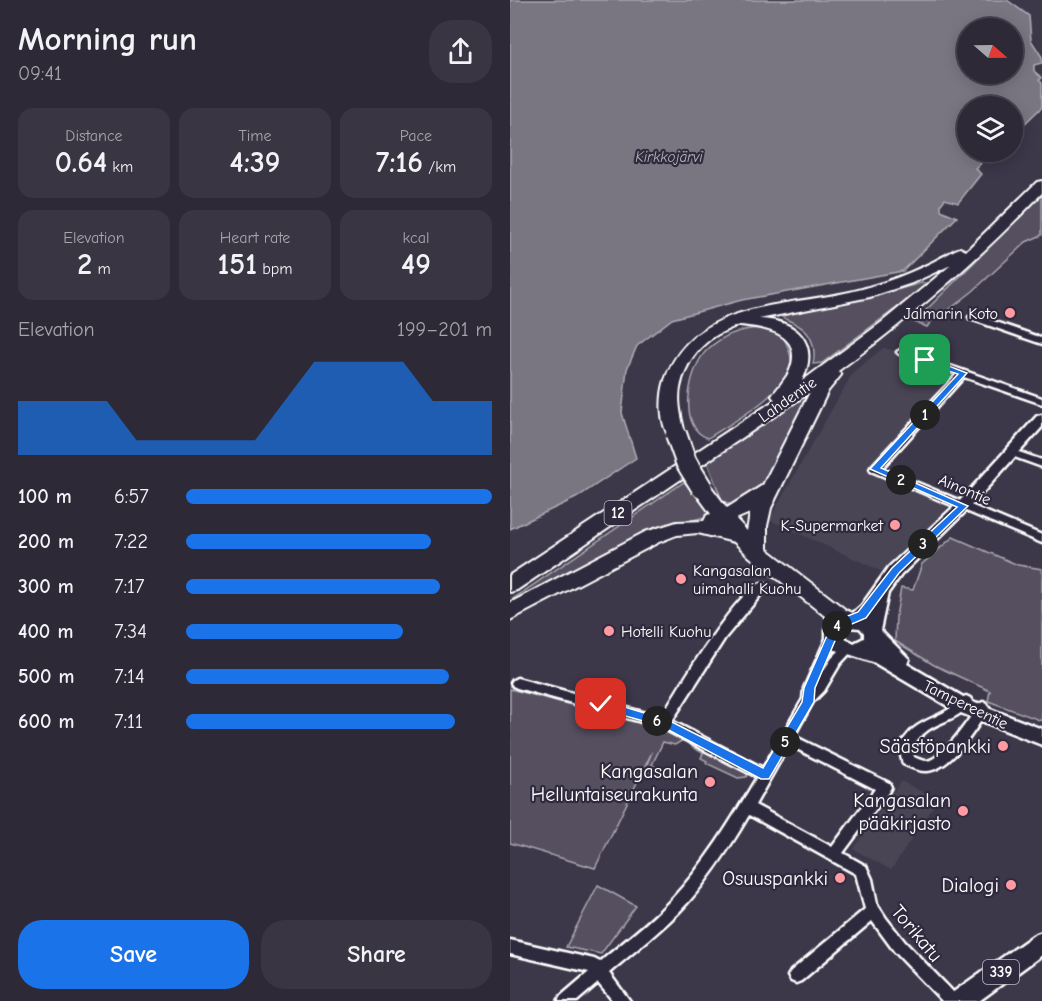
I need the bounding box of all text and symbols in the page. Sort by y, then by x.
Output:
north arrow [957,18,1023,84]
map controls [957,18,1023,162]
text: Morning run [18,20,197,58]
button: share [429,20,492,83]
text: 09:41 [18,62,62,85]
button: layers [957,96,1023,162]
text: Distance [65,127,123,145]
text: Time [238,127,272,145]
text: Pace [400,127,432,145]
text: 0.64 [55,145,107,180]
text: 4:39 [230,145,280,180]
text: 7:16 [376,145,423,180]
water label: Kirkkojärvi [635,148,703,166]
text: km [107,158,133,176]
text: /km [423,158,456,176]
text: Elevation [63,229,125,247]
text: Heart rate [220,229,290,247]
text: kcal [403,229,429,247]
text: 2 [77,247,92,282]
text: 151 [217,247,257,282]
text: 49 [401,247,431,282]
text: m [92,260,111,278]
text: bpm [257,260,293,278]
place label: Jalmarin Koto [903,305,998,323]
marker: Jalmarin Koto [1003,306,1017,320]
text: Elevation [18,318,95,341]
text: 199–201 m [397,318,492,341]
pin [899,334,950,385]
icon: arrive [908,343,941,376]
street label: Lahdentie [755,373,820,426]
pin: 1 [910,400,940,430]
text: 1 [922,406,928,424]
pin: 2 [886,465,916,495]
text: 2 [897,471,905,489]
street label: Ainontie [936,471,994,509]
text: 100 m [18,485,72,508]
text: 6:57 [114,485,149,508]
road number: 12 [604,501,632,525]
place label: K-Supermarket [781,517,883,535]
marker: K-Supermarket [888,518,902,532]
pin: 3 [908,529,938,559]
text: 200 m [18,530,74,553]
text: 7:22 [114,530,148,553]
text: 3 [919,535,927,553]
place label: Kangasalan uimahalli Kuohu [693,562,801,598]
marker: Kangasalan uimahalli Kuohu [674,572,688,586]
text: 300 m [18,575,74,598]
text: 7:17 [114,575,144,598]
pin: 4 [822,611,852,641]
text: 4 [833,617,841,635]
text: 400 m [18,620,73,643]
text: 7:34 [114,620,147,643]
place label: Hotelli Kuohu [621,623,711,641]
marker: Hotelli Kuohu [602,624,616,638]
text: 500 m [18,665,75,688]
text: 7:14 [114,665,145,688]
street label: Tampereentie [920,677,1011,733]
pin [575,678,626,729]
icon: check [584,687,617,720]
pin: 6 [642,706,672,736]
text: 600 m [18,710,74,733]
text: 7:11 [114,710,143,733]
text: 6 [653,712,661,730]
pin: 5 [770,727,800,757]
text: 5 [781,733,789,751]
place label: Säästöpankki [879,735,991,758]
marker: Säästöpankki [996,739,1010,753]
place label: Kangasalan Helluntaiseurakunta [531,760,698,806]
marker: Kangasalan Helluntaiseurakunta [703,775,717,789]
place label: Kangasalan pääkirjasto [853,789,951,835]
marker: Kangasalan pääkirjasto [956,804,970,818]
place label: Osuuspankki [722,867,828,890]
marker: Osuuspankki [833,871,847,885]
place label: Dialogi [941,874,999,897]
marker: Dialogi [1004,878,1018,892]
street label: Torikatu [886,900,947,966]
button: Save [18,920,249,989]
button: Share [261,920,492,989]
road number: 339 [983,960,1019,984]

